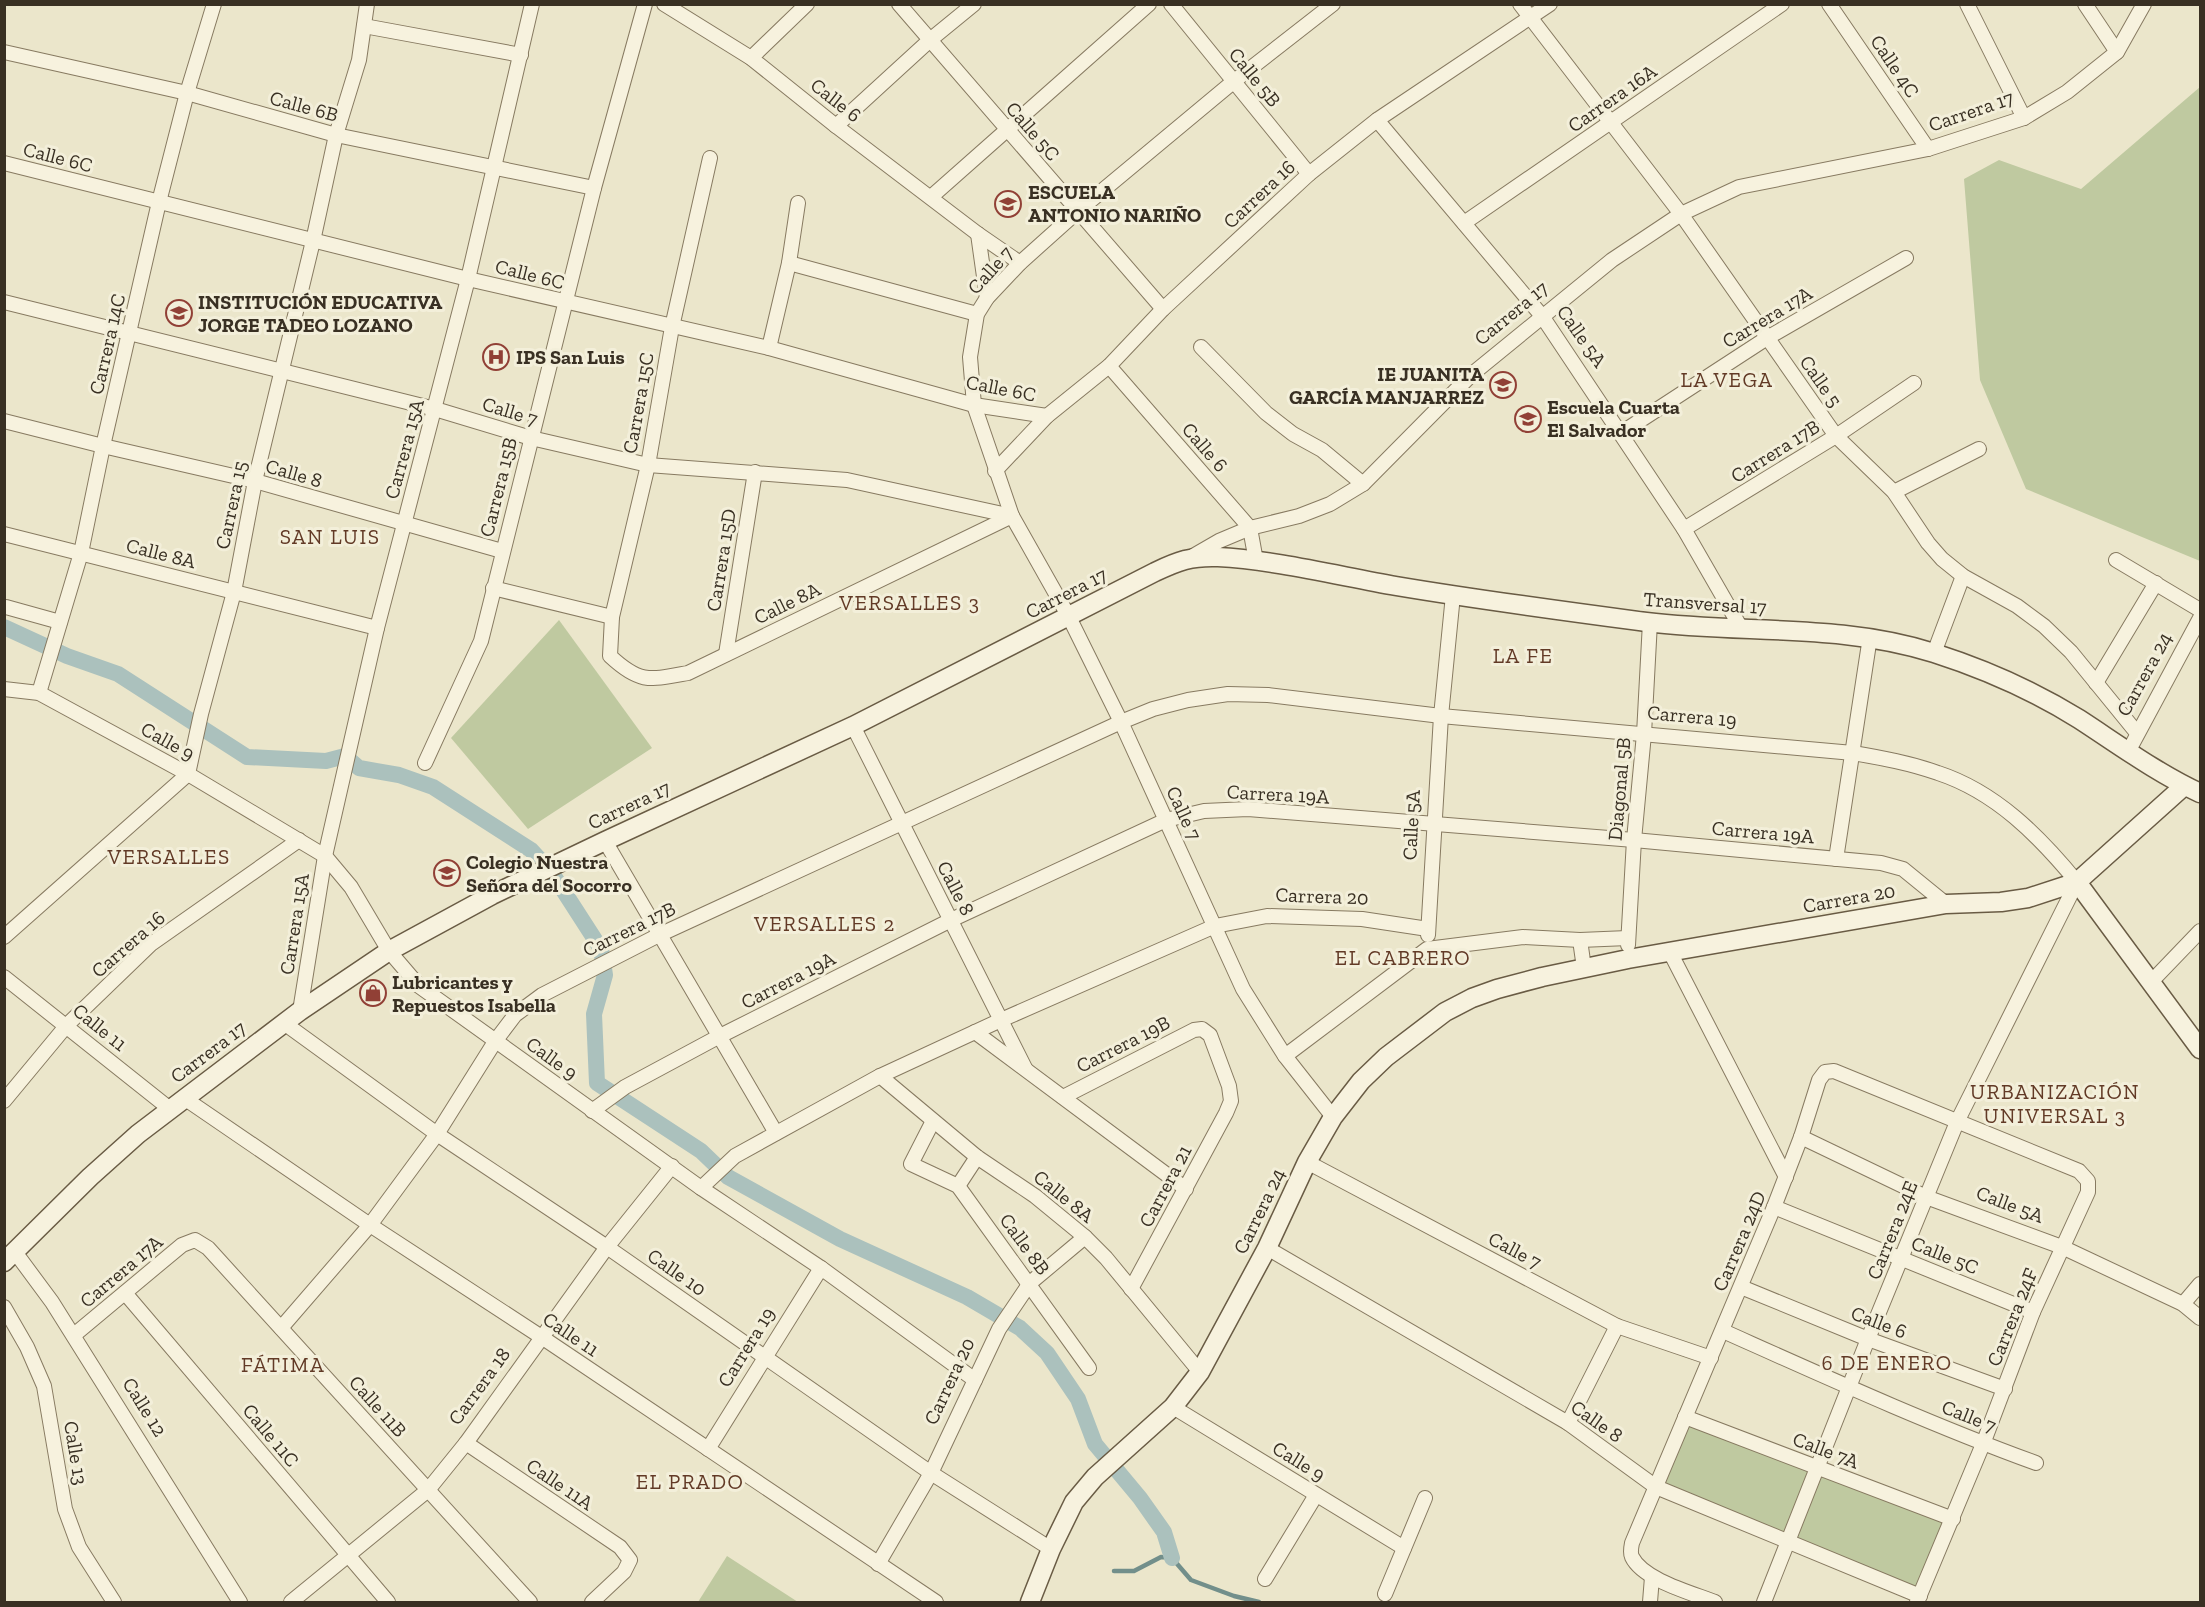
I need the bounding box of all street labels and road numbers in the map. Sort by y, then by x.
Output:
street label: Calle 4C [1865,30,1925,102]
street label: Calle 5B [1224,42,1286,112]
street label: Carrera 16A [1563,58,1662,137]
street label: Calle 6 [806,73,866,127]
street label: Calle 6B [267,85,341,127]
street label: Carrera 17 [1925,85,2017,137]
street label: Calle 5C [1001,97,1065,165]
street label: Calle 6C [21,137,95,177]
street label: Carrera 16 [1218,155,1300,233]
street label: Calle 7 [962,241,1018,299]
street label: Calle 6C [493,254,567,294]
street label: Carrera 17 [1469,276,1553,350]
street label: Carrera 17A [1718,280,1817,353]
street label: Carrera 14C [84,291,130,397]
street label: Calle 5A [1552,300,1613,373]
street label: Carrera 15C [617,351,659,455]
street label: Calle 5 [1795,351,1847,411]
street label: Calle 6C [964,369,1038,407]
street label: Calle 7 [479,391,541,431]
street label: Carrera 15A [379,395,429,502]
street label: Carrera 17B [1726,414,1824,488]
street label: Calle 6 [1177,417,1233,477]
street label: Carrera 15B [474,435,522,539]
street label: Calle 8 [263,453,325,493]
street label: Carrera 15 [210,459,252,551]
street label: Carrera 15D [701,507,741,613]
street label: Calle 8A [124,533,199,573]
street label: Carrera 17 [1021,562,1111,624]
street label: Calle 8A [750,576,825,629]
street label: Transversal 17 [1643,587,1768,619]
street label: Carrera 24 [2111,628,2177,720]
street label: Carrera 19 [1646,700,1738,732]
street label: Calle 9 [137,716,199,766]
street label: Diagonal 5B [1603,736,1635,842]
street label: Carrera 17 [584,775,675,835]
street label: Carrera 19A [1226,779,1331,809]
street label: Calle 7 [1161,782,1207,844]
street label: Calle 5A [1397,788,1425,861]
street label: Carrera 19A [1711,816,1816,849]
street label: Calle 8 [932,857,980,919]
street label: Carrera 15A [274,871,314,976]
street label: Carrera 20 [1801,878,1897,918]
street label: Carrera 20 [1275,882,1369,910]
street label: Carrera 17B [579,896,679,962]
street label: Carrera 16 [86,906,170,982]
street label: Carrera 19A [737,946,840,1014]
street label: Calle 11 [68,998,132,1056]
street label: Carrera 19B [1072,1010,1174,1078]
street label: Carrera 17 [166,1016,251,1088]
street label: Calle 9 [522,1031,582,1085]
street label: Carrera 21 [1133,1141,1197,1231]
street label: Calle 8A [1029,1164,1100,1228]
street label: Carrera 24 [1228,1164,1290,1258]
street label: Carrera 24E [1861,1177,1923,1283]
street label: Calle 5A [1973,1180,2048,1228]
street label: Carrera 24D [1707,1187,1771,1295]
street label: Calle 8B [995,1209,1055,1279]
street label: Calle 7 [1484,1226,1546,1274]
street label: Carrera 17A [75,1229,168,1312]
street label: Calle 5C [1908,1231,1982,1279]
street label: Calle 10 [643,1243,711,1301]
street label: Carrera 24F [1981,1264,2043,1370]
street label: Calle 6 [1848,1300,1910,1344]
street label: Carrera 19 [712,1303,780,1391]
street label: Calle 11 [538,1307,604,1362]
street label: Carrera 20 [918,1334,980,1428]
street label: Carrera 18 [443,1343,515,1429]
street label: Calle 11B [344,1370,412,1442]
street label: Calle 12 [118,1373,172,1441]
street label: Calle 7 [1938,1394,2000,1438]
street label: Calle 8 [1566,1395,1628,1447]
street label: Calle 11C [238,1398,304,1472]
street label: Calle 13 [59,1419,93,1487]
street label: Calle 7A [1790,1426,1863,1474]
street label: Calle 9 [1268,1436,1330,1486]
street label: Calle 11A [522,1453,599,1516]

